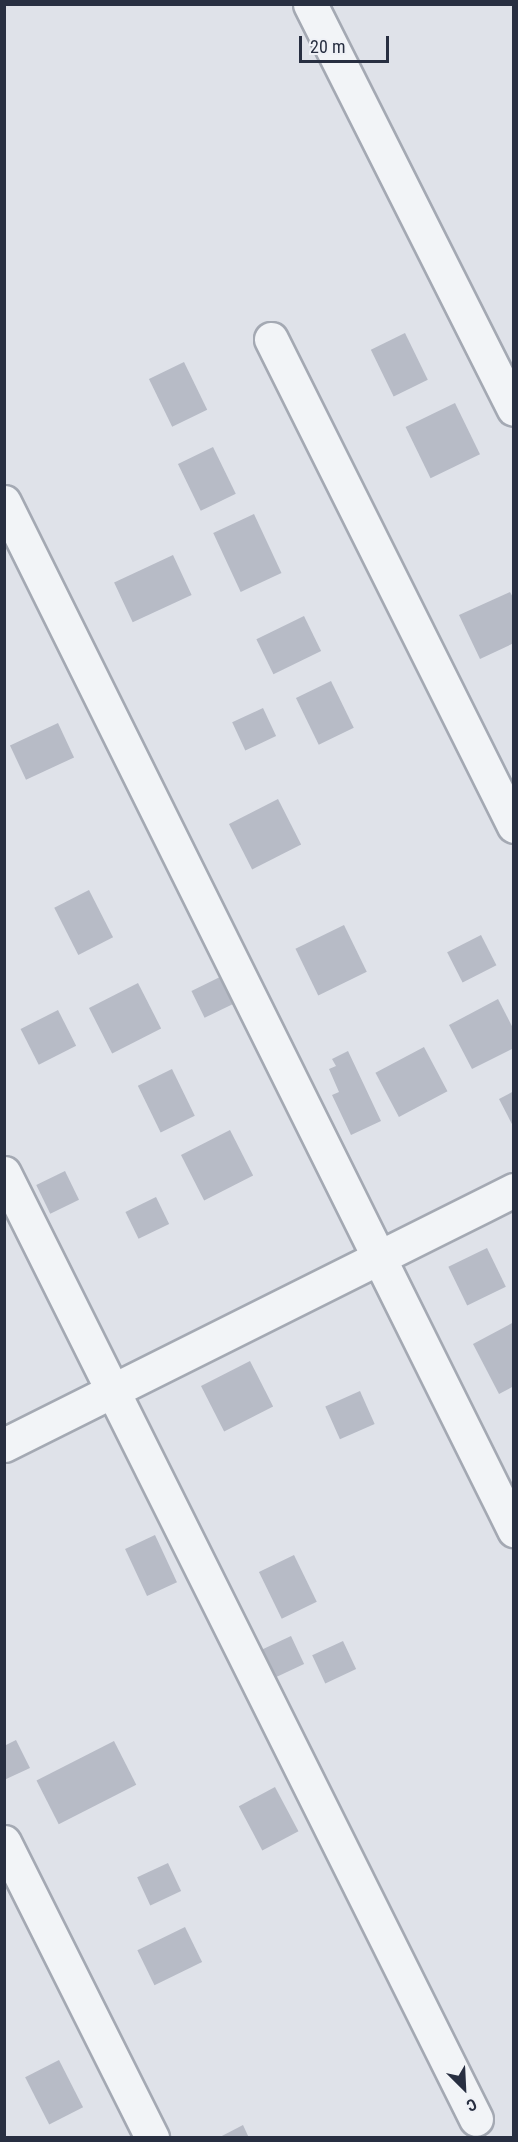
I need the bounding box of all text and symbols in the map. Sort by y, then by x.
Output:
scale bar [302,24,392,62]
text: 20 m [310,36,345,57]
north arrow [434,2058,494,2118]
text: С [463,2094,480,2115]

